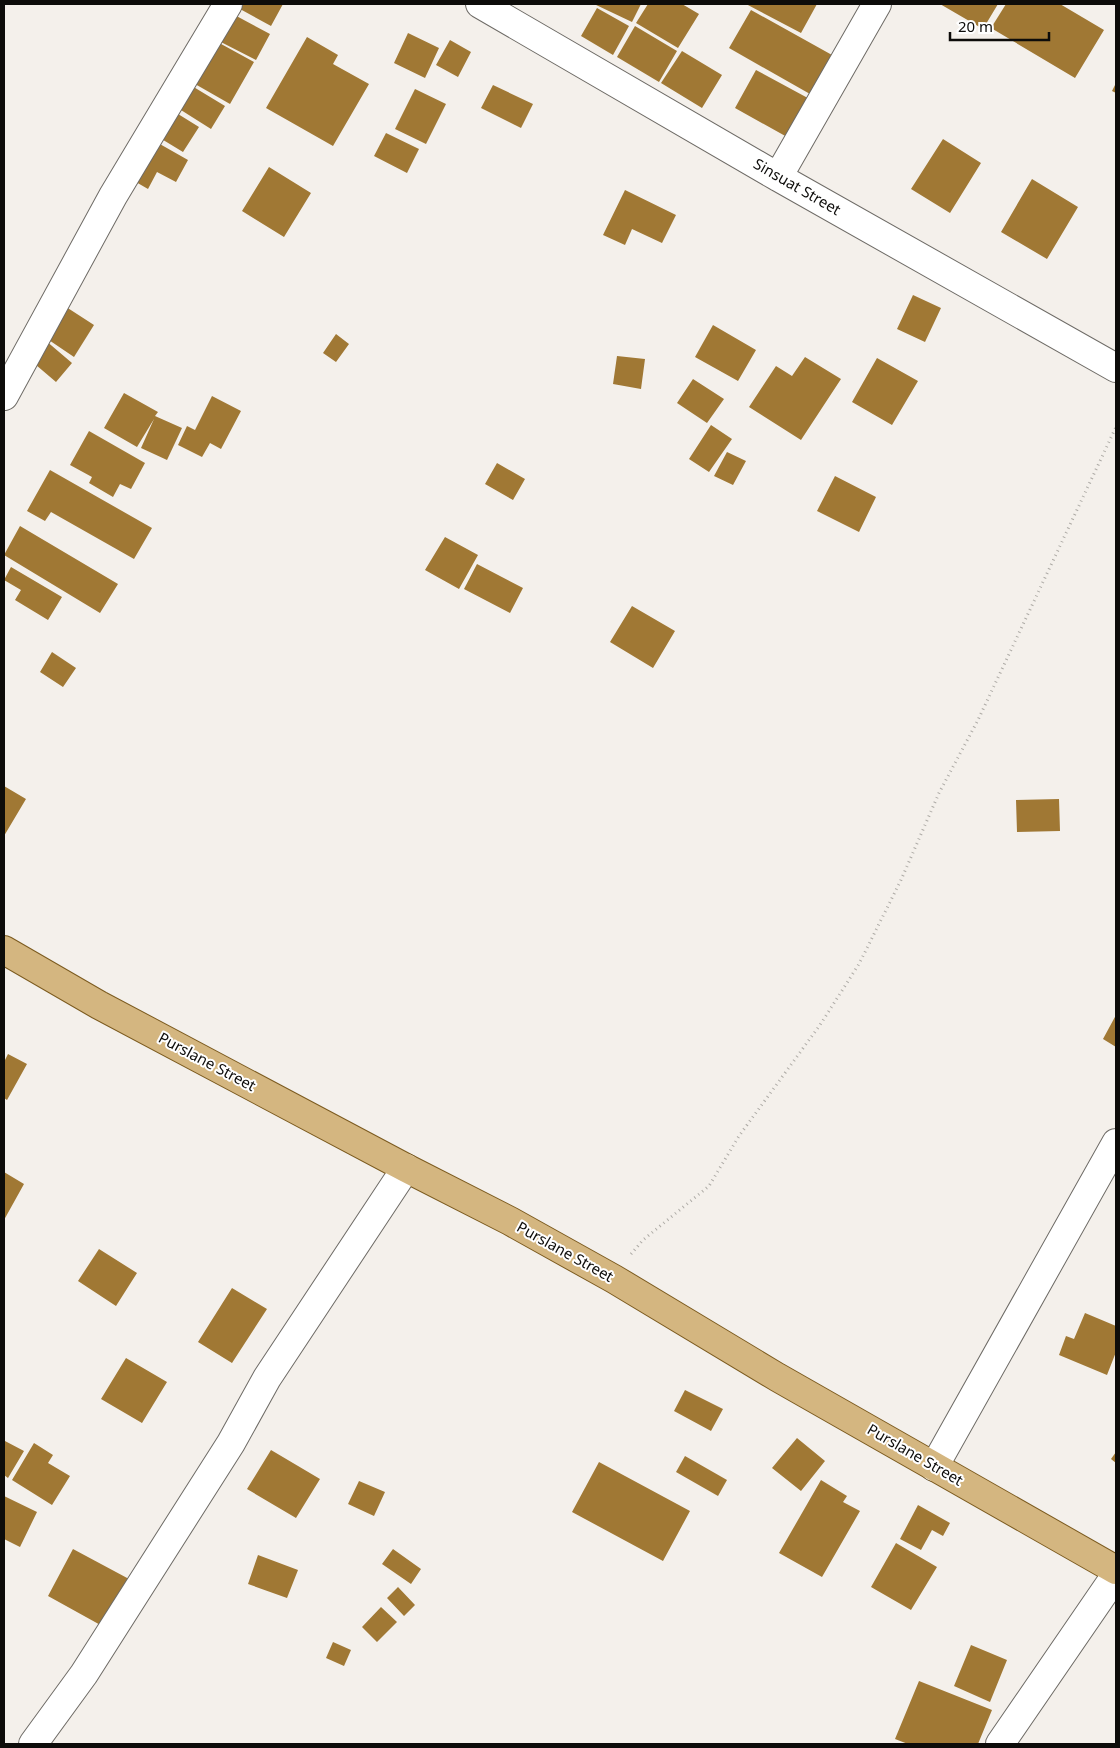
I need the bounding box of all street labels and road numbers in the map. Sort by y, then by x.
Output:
street label: Sinsuat Street [750,153,845,219]
street label: Purslane Street [155,1027,260,1095]
street label: Purslane Street [514,1216,618,1286]
street label: Purslane Street [864,1419,968,1490]

